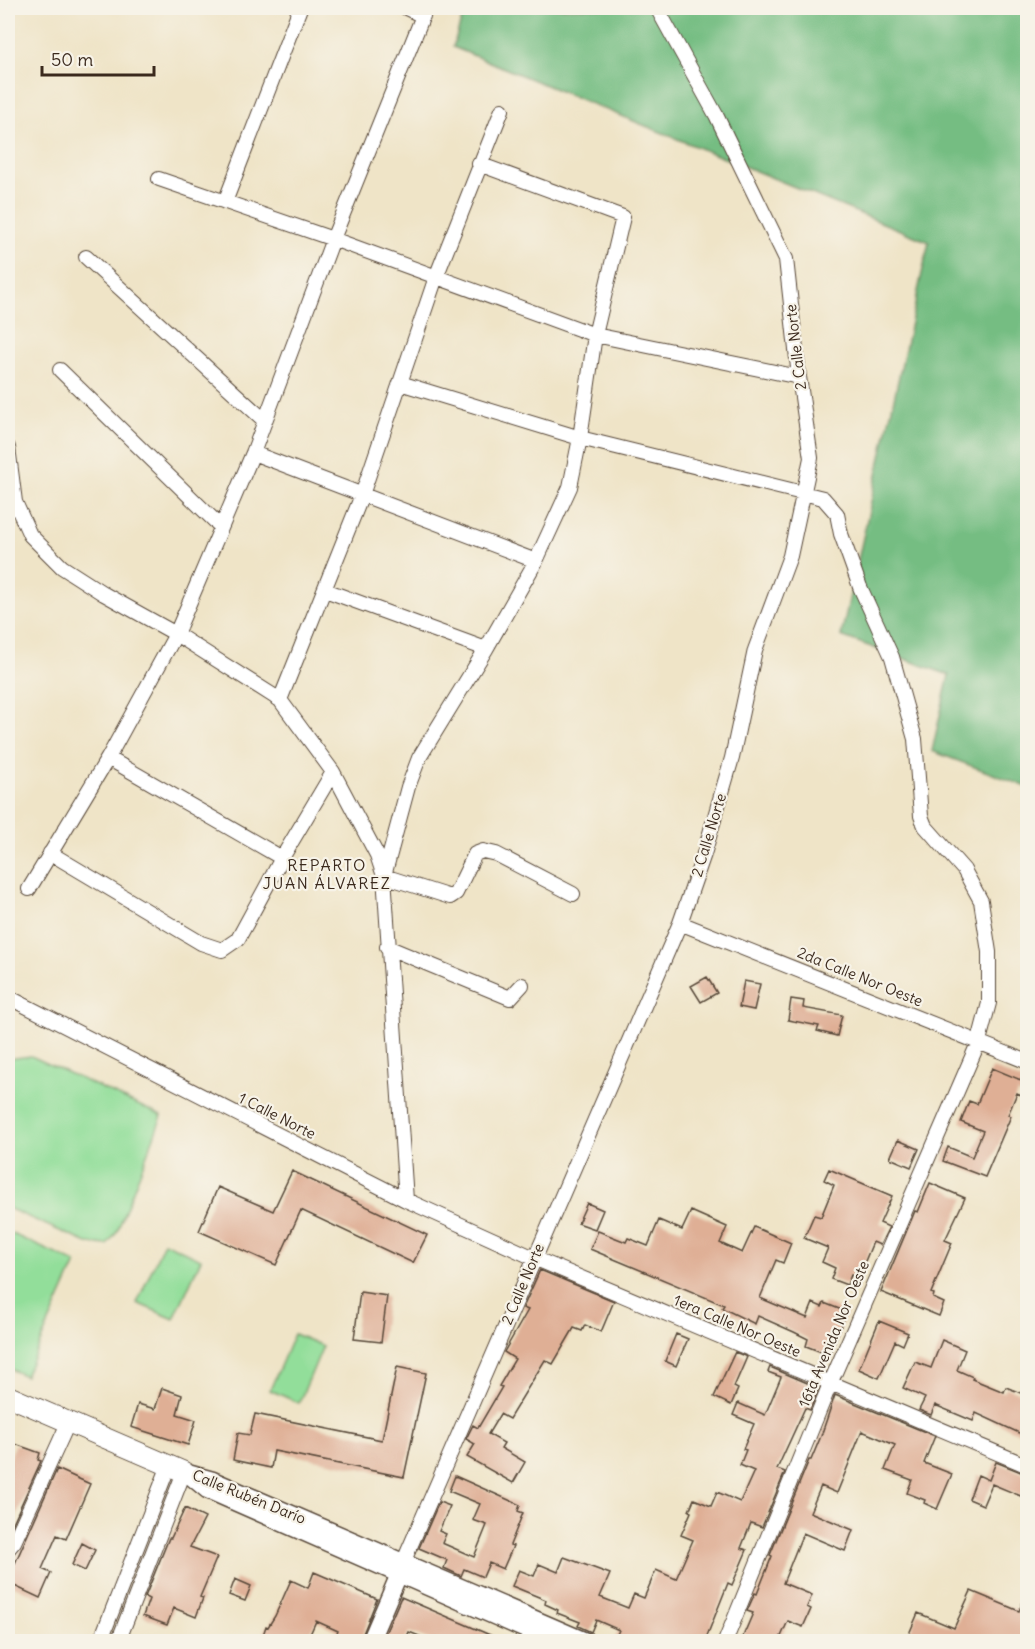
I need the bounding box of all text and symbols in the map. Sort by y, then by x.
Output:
scale bar [42,39,154,77]
text: 50 m [51,48,93,71]
street label: 2 Calle Norte [781,303,810,391]
street label: 2 Calle Norte [687,791,730,879]
district label: REPARTO JUAN ÁLVAREZ [263,855,391,893]
street label: 2da Calle Nor Oeste [795,943,926,1010]
street label: 1 Calle Norte [235,1088,319,1143]
street label: 2 Calle Norte [497,1240,548,1327]
street label: 16ta Avenida Nor Oeste [794,1258,873,1410]
street label: 1era Calle Nor Oeste [671,1290,804,1361]
street label: Calle Rubén Darío [190,1465,309,1528]

